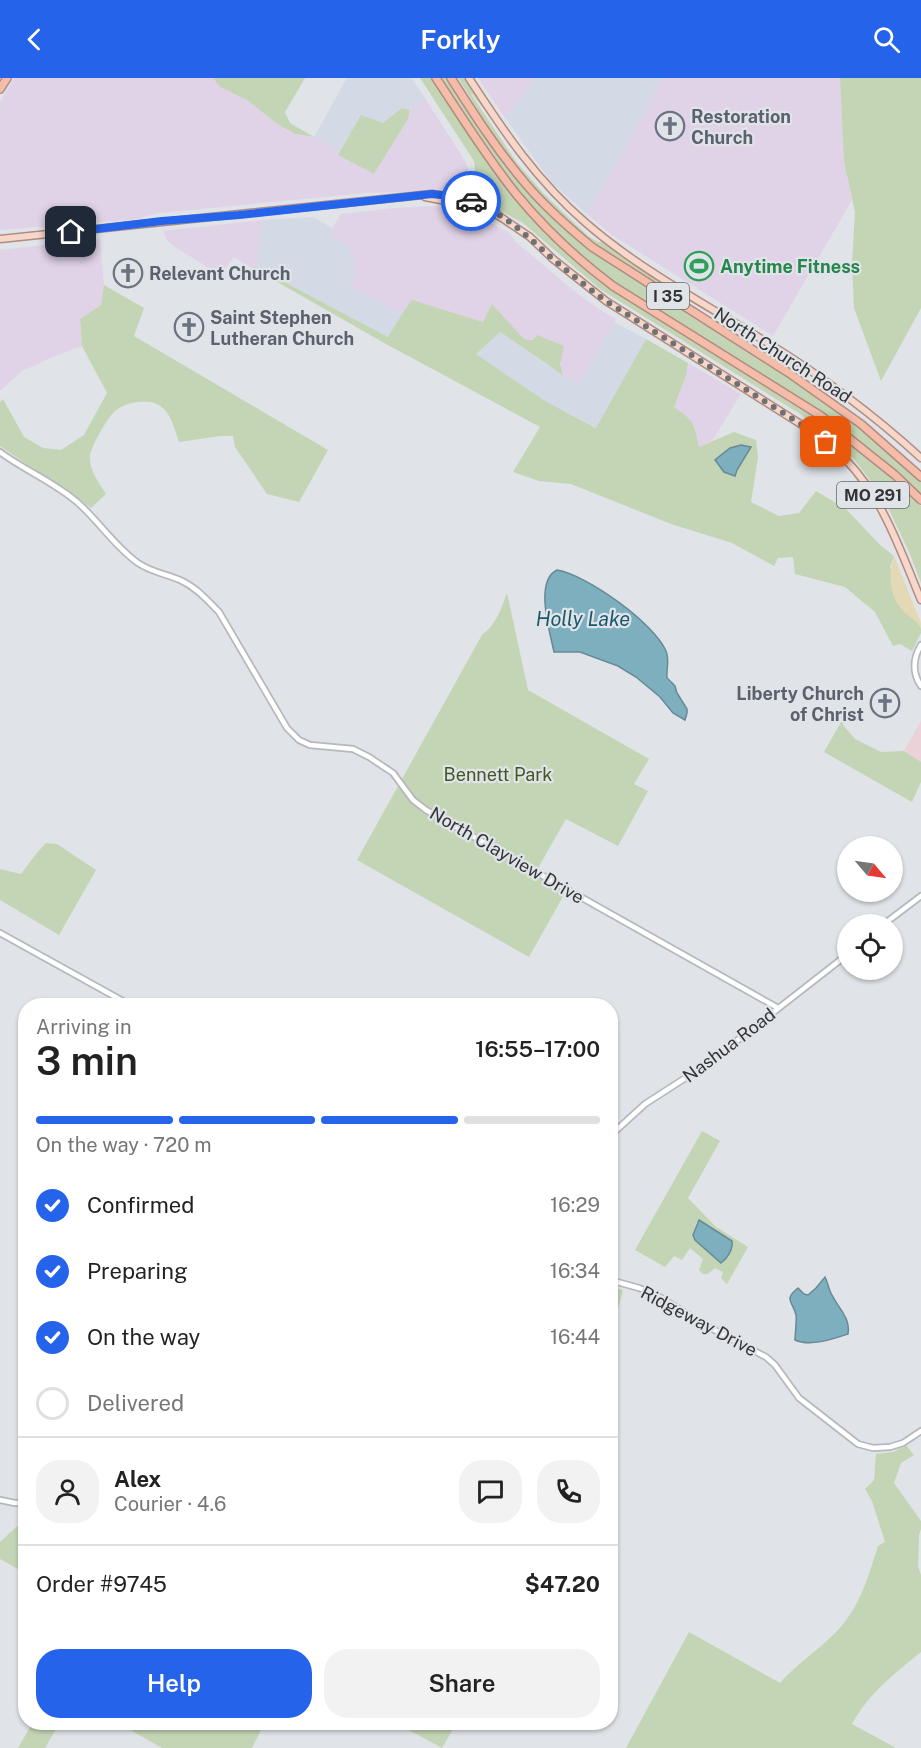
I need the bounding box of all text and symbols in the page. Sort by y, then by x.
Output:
icon: back [18,23,51,56]
text: Forkly [420,23,501,55]
icon: search [870,23,903,56]
place label: Restoration Church [691,106,791,148]
church icon: Restoration Church [654,110,686,142]
courier [441,171,501,231]
icon: car [455,185,488,218]
pin [45,206,96,257]
icon: home [54,215,87,248]
sports icon: Anytime Fitness [683,250,715,282]
place label: Anytime Fitness [720,256,860,277]
church icon: Relevant Church [112,257,144,289]
place label: Relevant Church [149,263,290,284]
road number: I 35 [647,283,689,309]
street label: North Church Road [710,303,856,407]
place label: Saint Stephen Lutheran Church [210,307,354,349]
church icon: Saint Stephen Lutheran Church [173,311,205,343]
pin [800,416,851,467]
icon: bag [809,425,842,458]
road number: MO 291 [837,482,909,508]
water label: Holly Lake [536,607,630,631]
place label: Liberty Church of Christ [736,683,864,725]
church icon: Liberty Church of Christ [869,687,901,719]
park label: Bennett Park [444,764,552,785]
street label: North Clayview Drive [426,802,588,908]
north arrow [837,836,903,902]
map controls [837,836,903,980]
button: locate [837,914,903,980]
street label: Nashua Road [679,1003,779,1087]
text: Arriving in [36,1015,131,1039]
text: 16:55–17:00 [475,1036,600,1062]
text: 3 min [36,1038,138,1084]
text: On the way · 720 m [36,1133,212,1157]
icon: check [36,1189,69,1222]
text: Confirmed [87,1192,194,1218]
text: 16:29 [550,1193,600,1217]
icon: check [36,1255,69,1288]
text: Preparing [87,1258,188,1284]
text: 16:34 [550,1259,600,1283]
street label: Ridgeway Drive [637,1282,761,1360]
icon: check [36,1321,69,1354]
text: On the way [87,1324,200,1350]
text: 16:44 [550,1325,600,1349]
text: Delivered [87,1390,184,1416]
button: person [36,1460,99,1523]
button: chat [459,1460,522,1523]
button: phone [537,1460,600,1523]
text: Alex [114,1466,161,1492]
text: Courier · 4.6 [114,1492,226,1516]
text: Order #9745 [36,1571,167,1597]
text: $47.20 [525,1571,600,1597]
button: Help [36,1649,312,1718]
button: Share [324,1649,600,1718]

